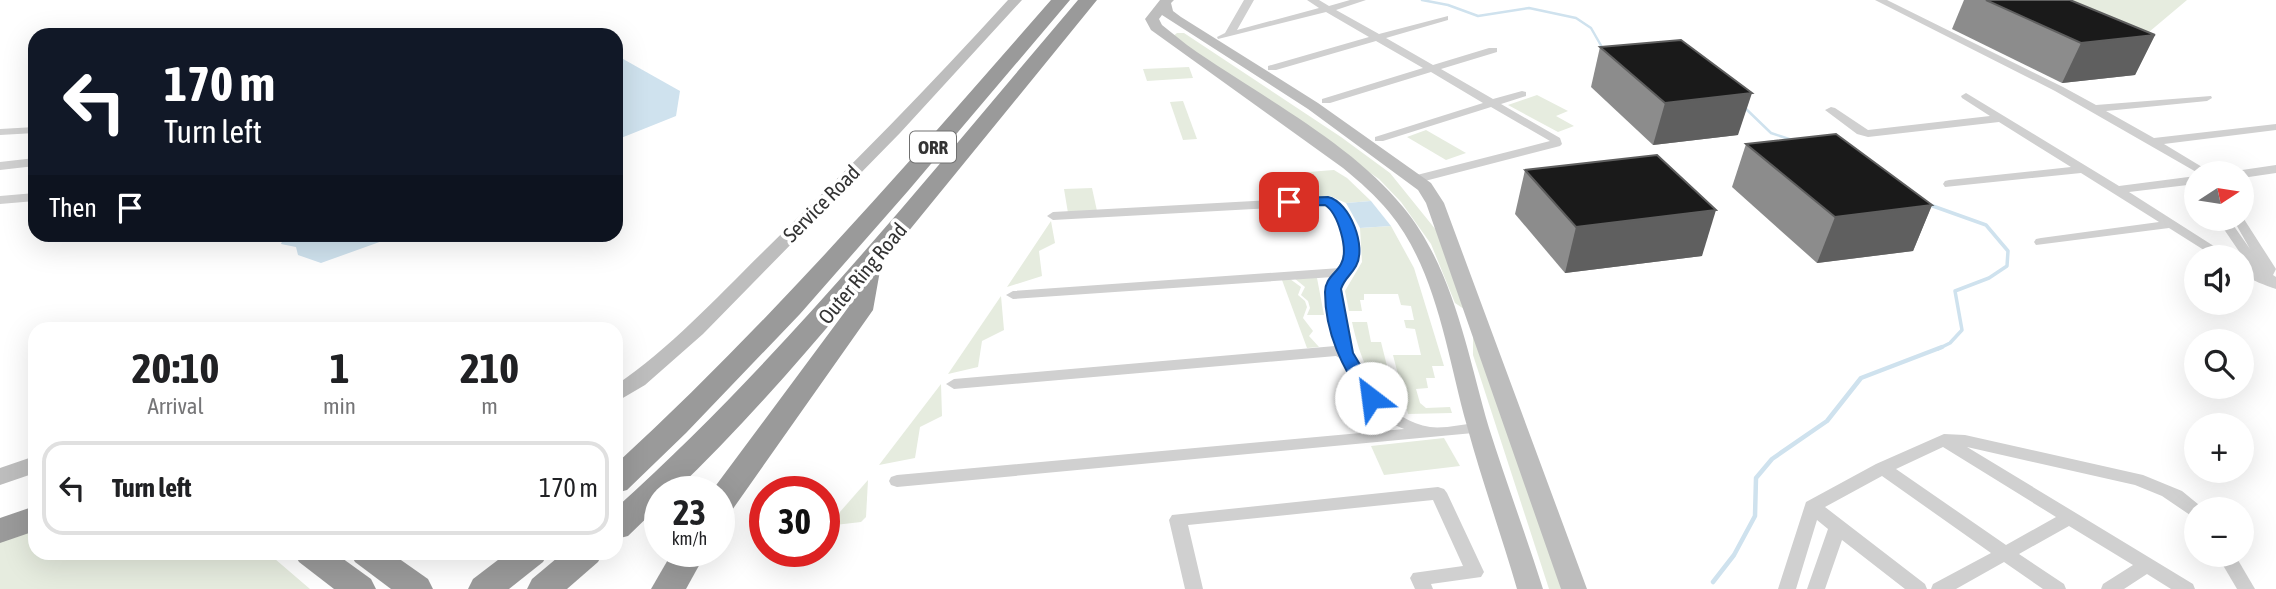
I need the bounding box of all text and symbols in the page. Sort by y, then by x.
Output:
text: 170 m [164,55,275,111]
icon: left [49,56,140,147]
text: Turn left [164,113,262,150]
road number: ORR [910,132,956,162]
street label: Service Road [778,160,864,246]
north arrow [2184,161,2254,231]
map controls [2184,161,2254,567]
pin [1259,172,1319,232]
icon: arrive [1270,183,1308,221]
icon: arrive [111,189,149,227]
text: Then [49,193,97,223]
street label: Outer Ring Road [813,218,911,328]
button: sound [2184,245,2254,315]
button: search [2184,329,2254,399]
text: 20:10 [132,344,219,392]
text: 1 [330,344,349,392]
text: 210 [460,344,519,392]
position arrow [1334,361,1408,435]
text: Arrival [147,393,204,419]
text: min [323,393,356,419]
text: m [481,393,498,419]
button: + [2184,413,2254,483]
icon: left [53,469,91,507]
text: Turn left [112,473,192,503]
text: 170 m [539,473,598,503]
speed limit sign: 30 [749,476,840,567]
text: 23 [673,492,706,532]
button: − [2184,497,2254,567]
text: km/h [672,528,707,549]

